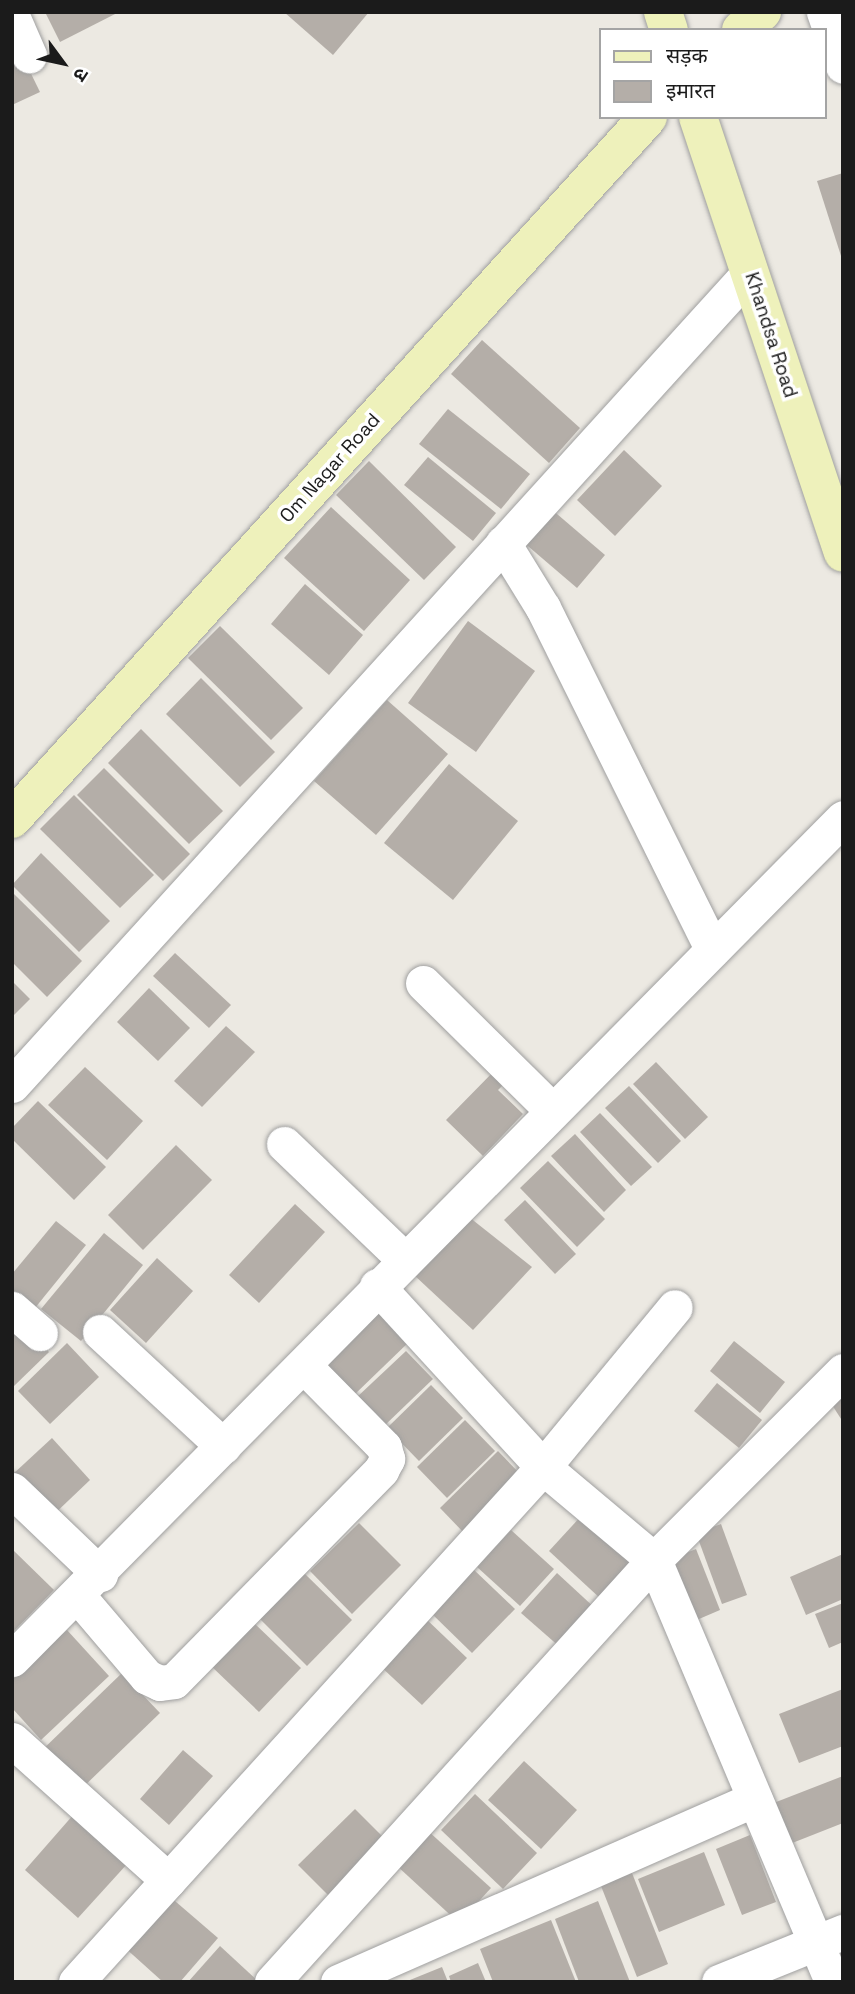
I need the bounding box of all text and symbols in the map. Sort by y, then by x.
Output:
north arrow [28,28,98,98]
legend [600,28,827,119]
text: सड़क [666,42,708,69]
text: उ [68,63,95,86]
text: इमारत [666,77,715,104]
street label: Khandsa Road [740,269,802,401]
street label: Om Nagar Road [275,409,385,527]

